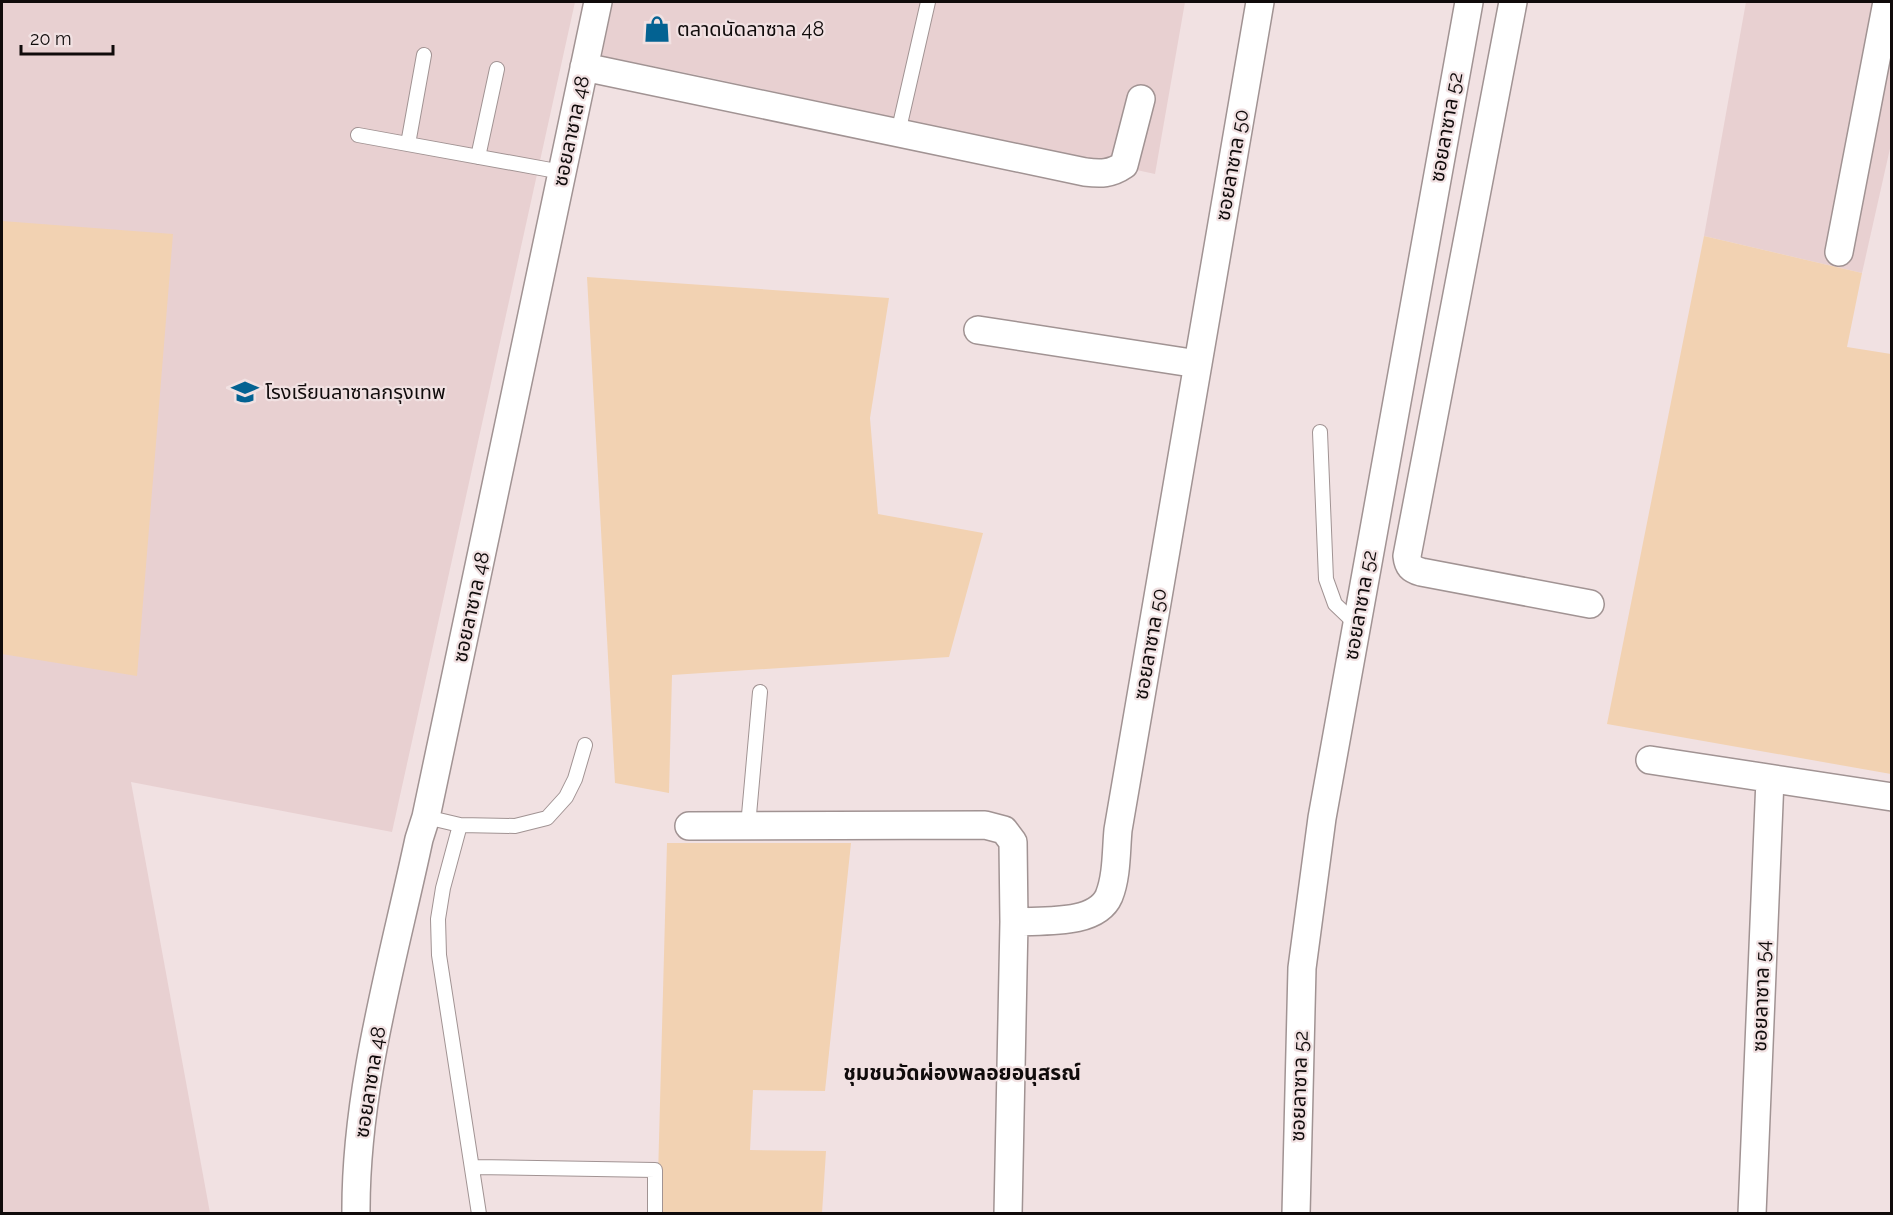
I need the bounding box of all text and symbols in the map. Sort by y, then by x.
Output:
shop icon: ตลาดนัดลาซาล 48 [642,14,672,44]
place label: ตลาดนัดลาซาล 48 [677,17,824,41]
scale bar [21,18,112,56]
text: 20 m [30,28,72,49]
street label: ซอยลาซาล 52 [1425,70,1467,184]
street label: ซอยลาซาล 48 [548,73,594,189]
street label: ซอยลาซาล 50 [1210,107,1254,223]
school or university icon: โรงเรียนลาซาลกรุงเทพ [230,377,260,407]
place label: โรงเรียนลาซาลกรุงเทพ [265,380,446,404]
street label: ซอยลาซาล 52 [1339,548,1381,662]
street label: ซอยลาซาล 48 [448,549,494,665]
street label: ซอยลาซาล 50 [1128,586,1172,702]
street label: ซอยลาซาล 54 [1747,940,1775,1052]
street label: ซอยลาซาล 48 [349,1025,391,1139]
street label: ซอยลาซาล 52 [1285,1030,1313,1142]
district label: ชุมชนวัดผ่องพลอยอนุสรณ์ [843,1060,1081,1086]

